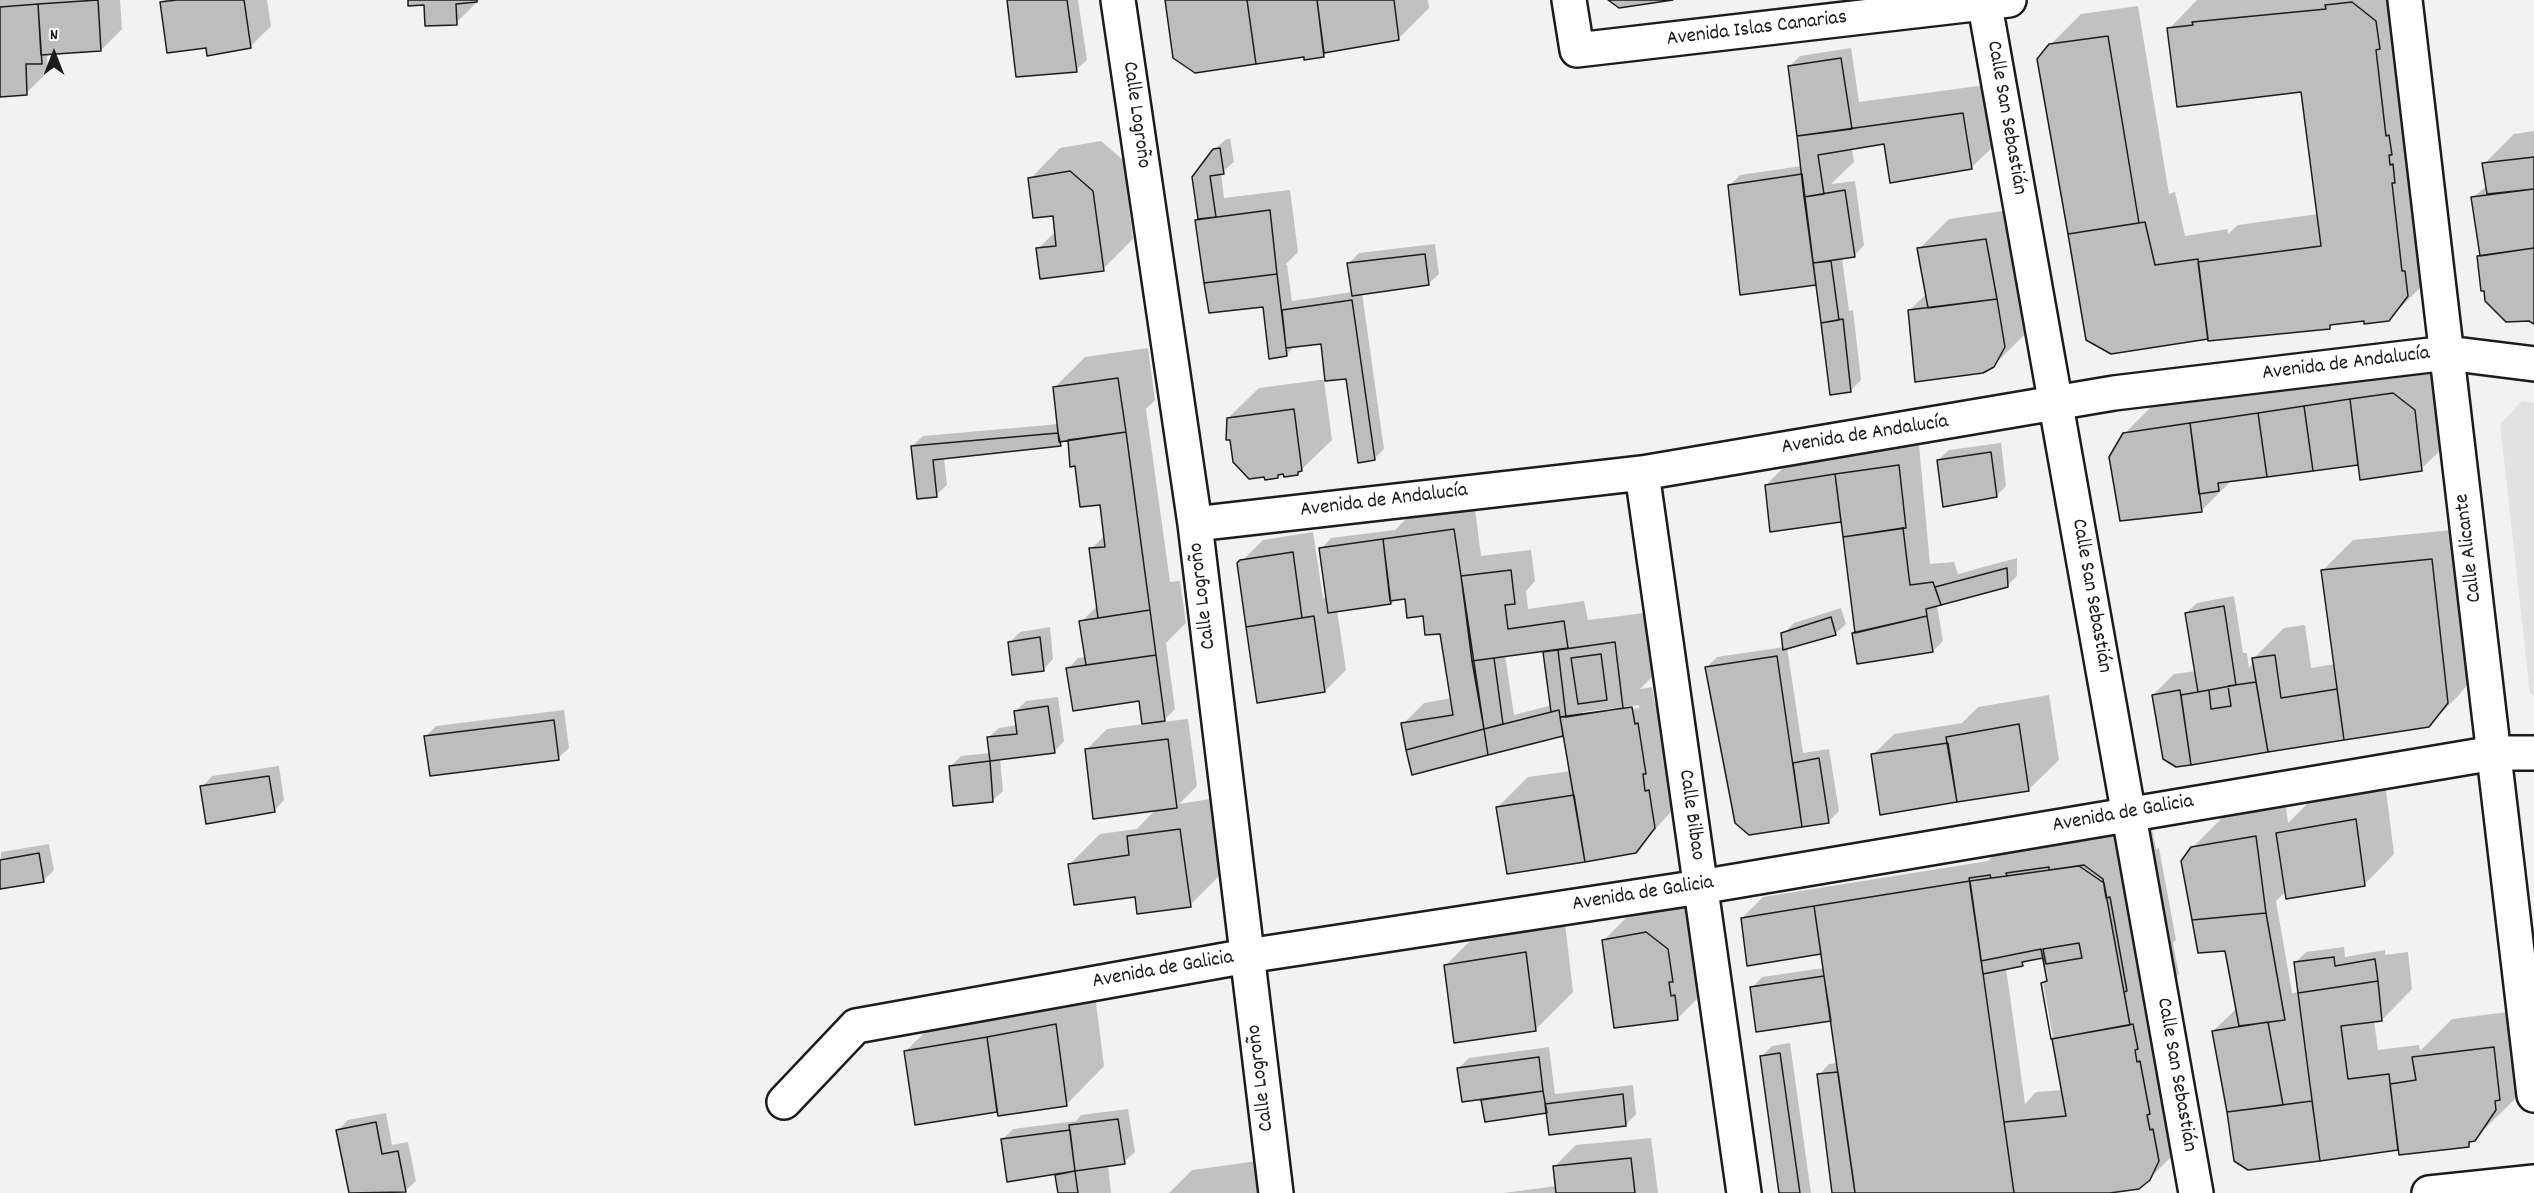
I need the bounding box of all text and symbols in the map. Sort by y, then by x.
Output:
street label: Avenida Islas Canarias [1665,6,1849,54]
north arrow [24,24,84,84]
text: N [50,24,58,47]
street label: Calle San Sebastián [1979,39,2031,197]
street label: Calle Logroño [1115,60,1155,170]
street label: Avenida de Andalucía [2261,342,2431,388]
street label: Avenida de Andalucía [1780,410,1950,462]
street label: Avenida de Andalucía [1299,479,1469,525]
street label: Calle Alicante [2451,492,2489,604]
street label: Calle San Sebastián [2064,517,2116,675]
street label: Calle Logroño [1185,541,1223,651]
street label: Calle Bilbao [1671,768,1709,862]
street label: Avenida de Galicia [2050,790,2196,840]
street label: Avenida de Galicia [1570,871,1716,919]
street label: Avenida de Galicia [1090,946,1236,996]
street label: Calle San Sebastián [2149,996,2201,1154]
street label: Calle Logroño [1243,1023,1281,1133]

